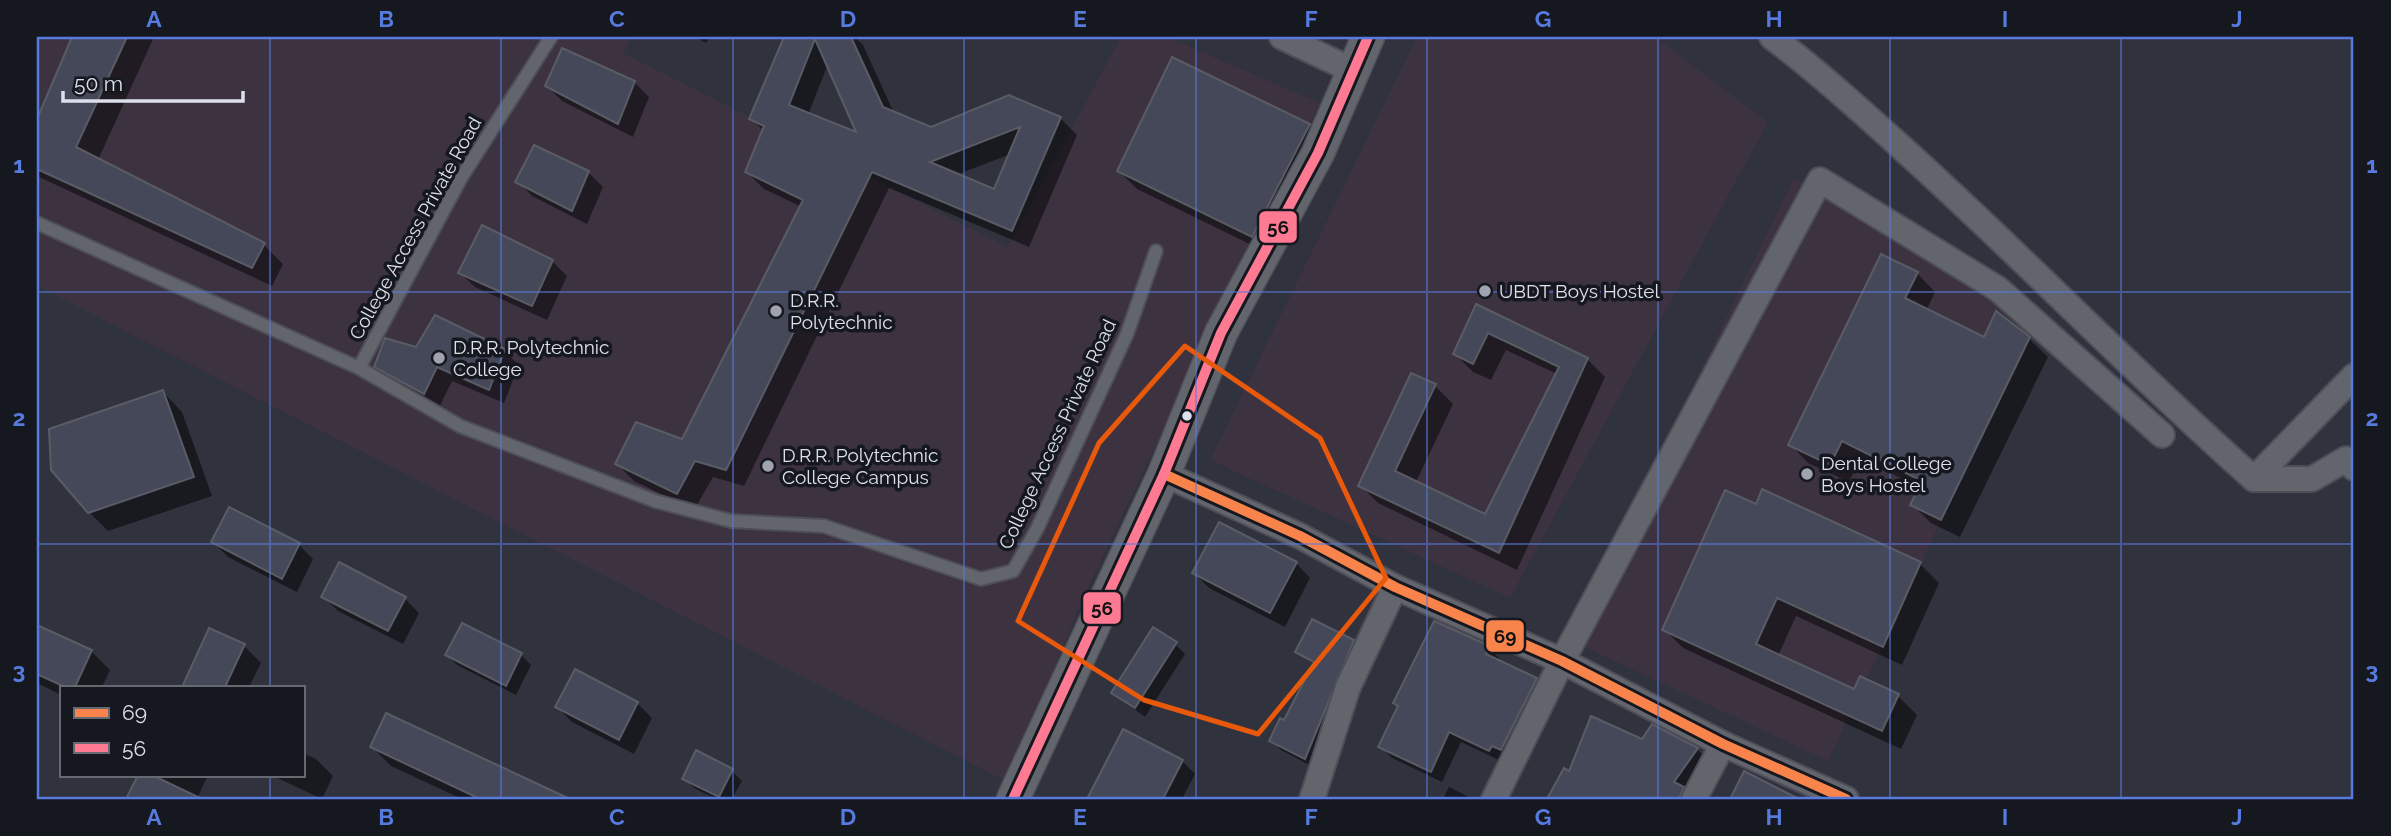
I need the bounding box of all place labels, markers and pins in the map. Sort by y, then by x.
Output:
place label: UBDT Boys Hostel [1499,280,1660,302]
marker: UBDT Boys Hostel [1477,283,1493,299]
place label: D.R.R. Polytechnic [790,289,893,333]
marker: D.R.R. Polytechnic [768,303,784,319]
place label: D.R.R. Polytechnic College [453,336,609,380]
marker: D.R.R. Polytechnic College [431,350,447,366]
unlabelled marker [1180,409,1194,423]
place label: D.R.R. Polytechnic College Campus [782,444,938,488]
place label: Dental College Boys Hostel [1821,452,1952,496]
marker: D.R.R. Polytechnic College Campus [760,458,776,474]
marker: Dental College Boys Hostel [1799,466,1815,482]

